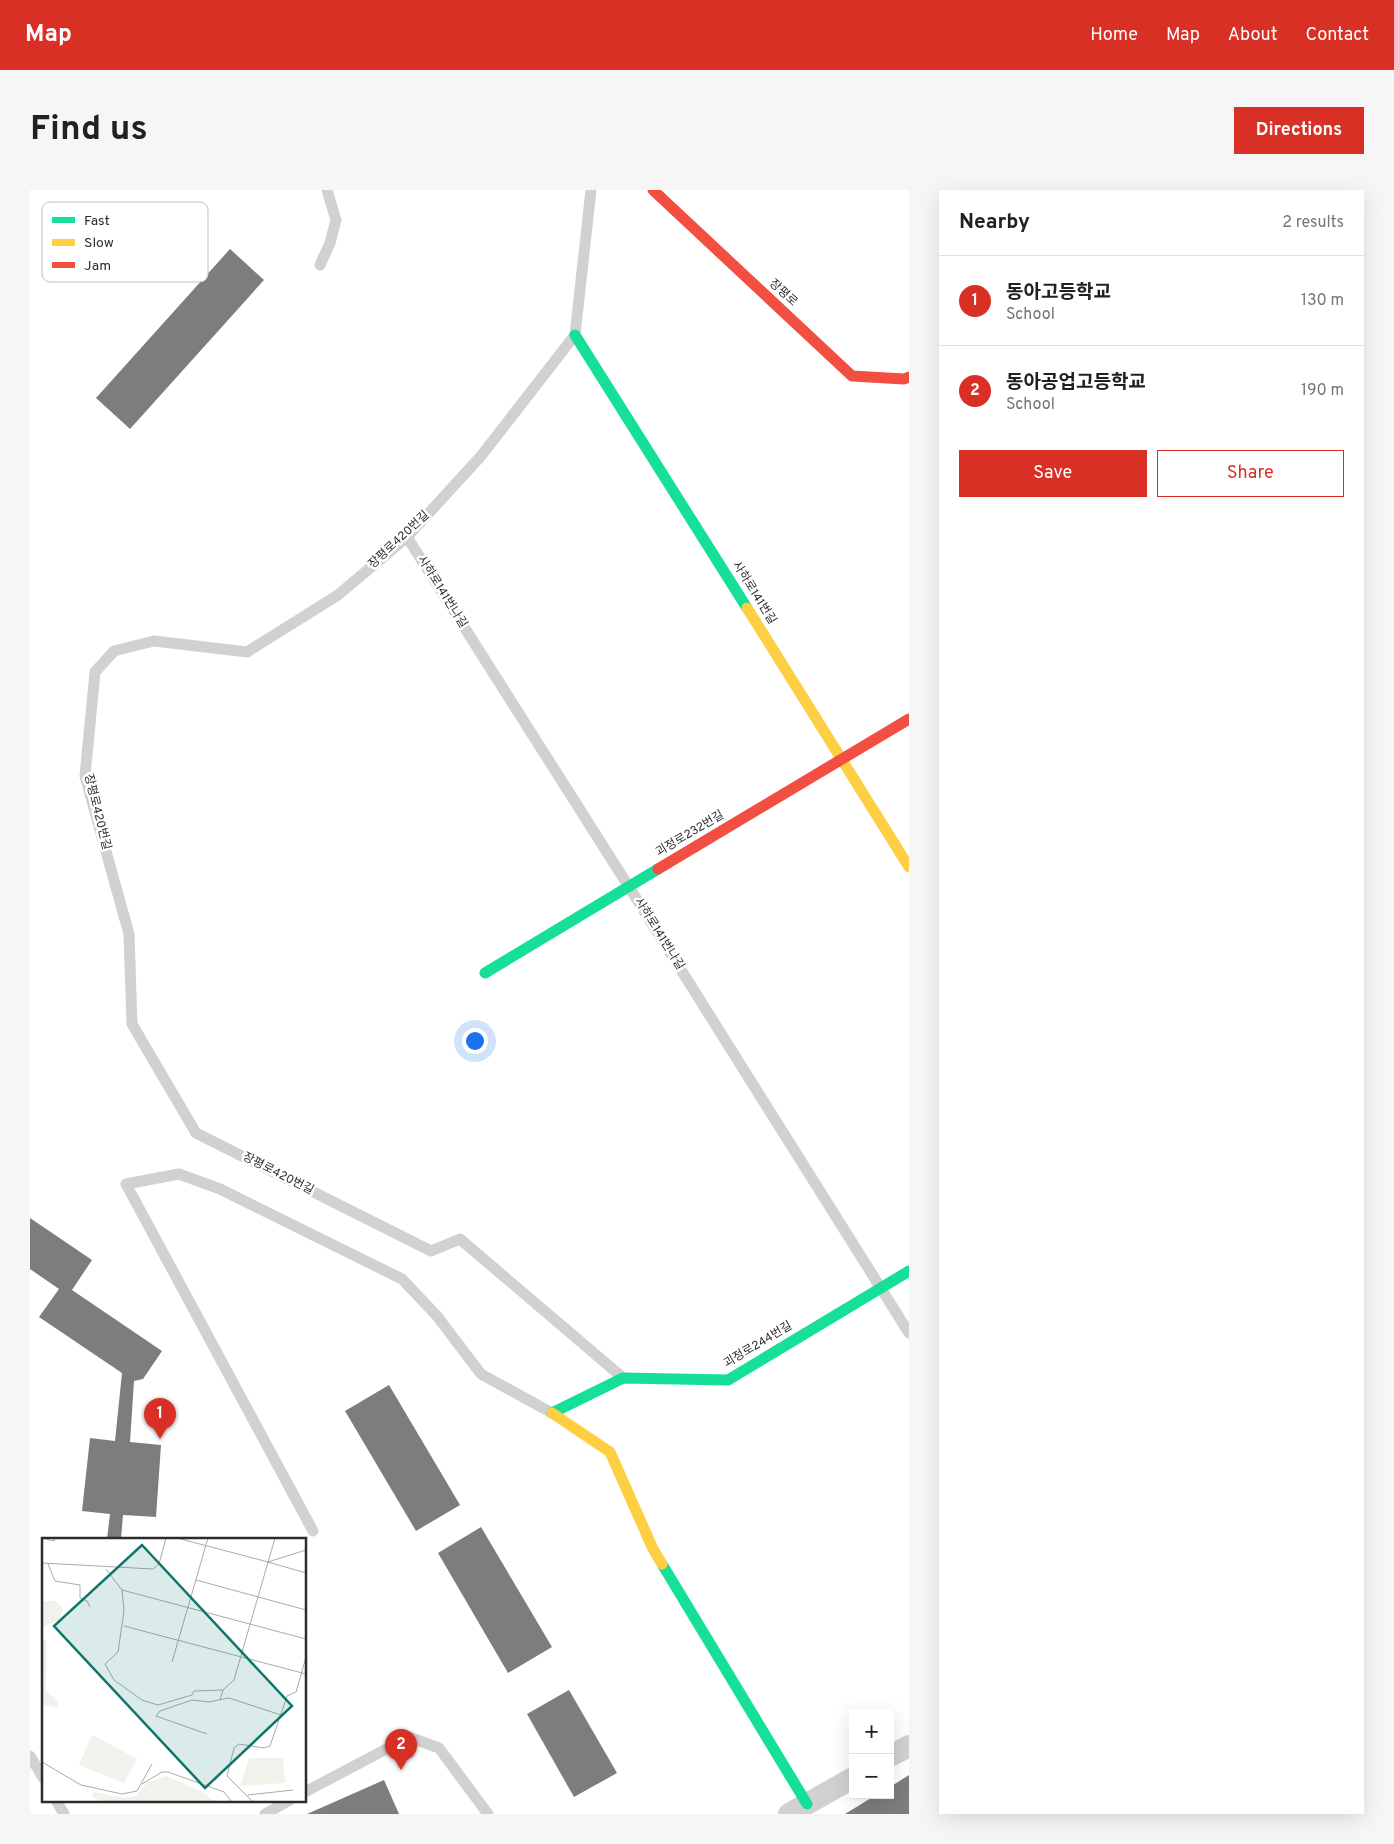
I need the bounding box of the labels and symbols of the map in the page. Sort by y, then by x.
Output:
legend [42,202,208,282]
text: Fast [84,213,110,230]
text: Slow [84,235,114,252]
text: Jam [84,258,111,275]
street label: 장평로 [765,276,801,310]
street label: 장평로420번길 [365,508,433,572]
street label: 사하로141번나길 [413,553,471,631]
street label: 사하로141번길 [728,558,780,628]
street label: 장평로420번길 [80,772,114,852]
street label: 괴정로232번길 [653,807,727,861]
street label: 사하로141번나길 [630,895,688,973]
your location [462,1028,488,1054]
street label: 장평로420번길 [240,1149,316,1199]
street label: 괴정로244번길 [721,1318,795,1372]
pin: 1 [144,1398,176,1439]
inset map [42,1538,306,1802]
pin: 2 [385,1729,417,1770]

